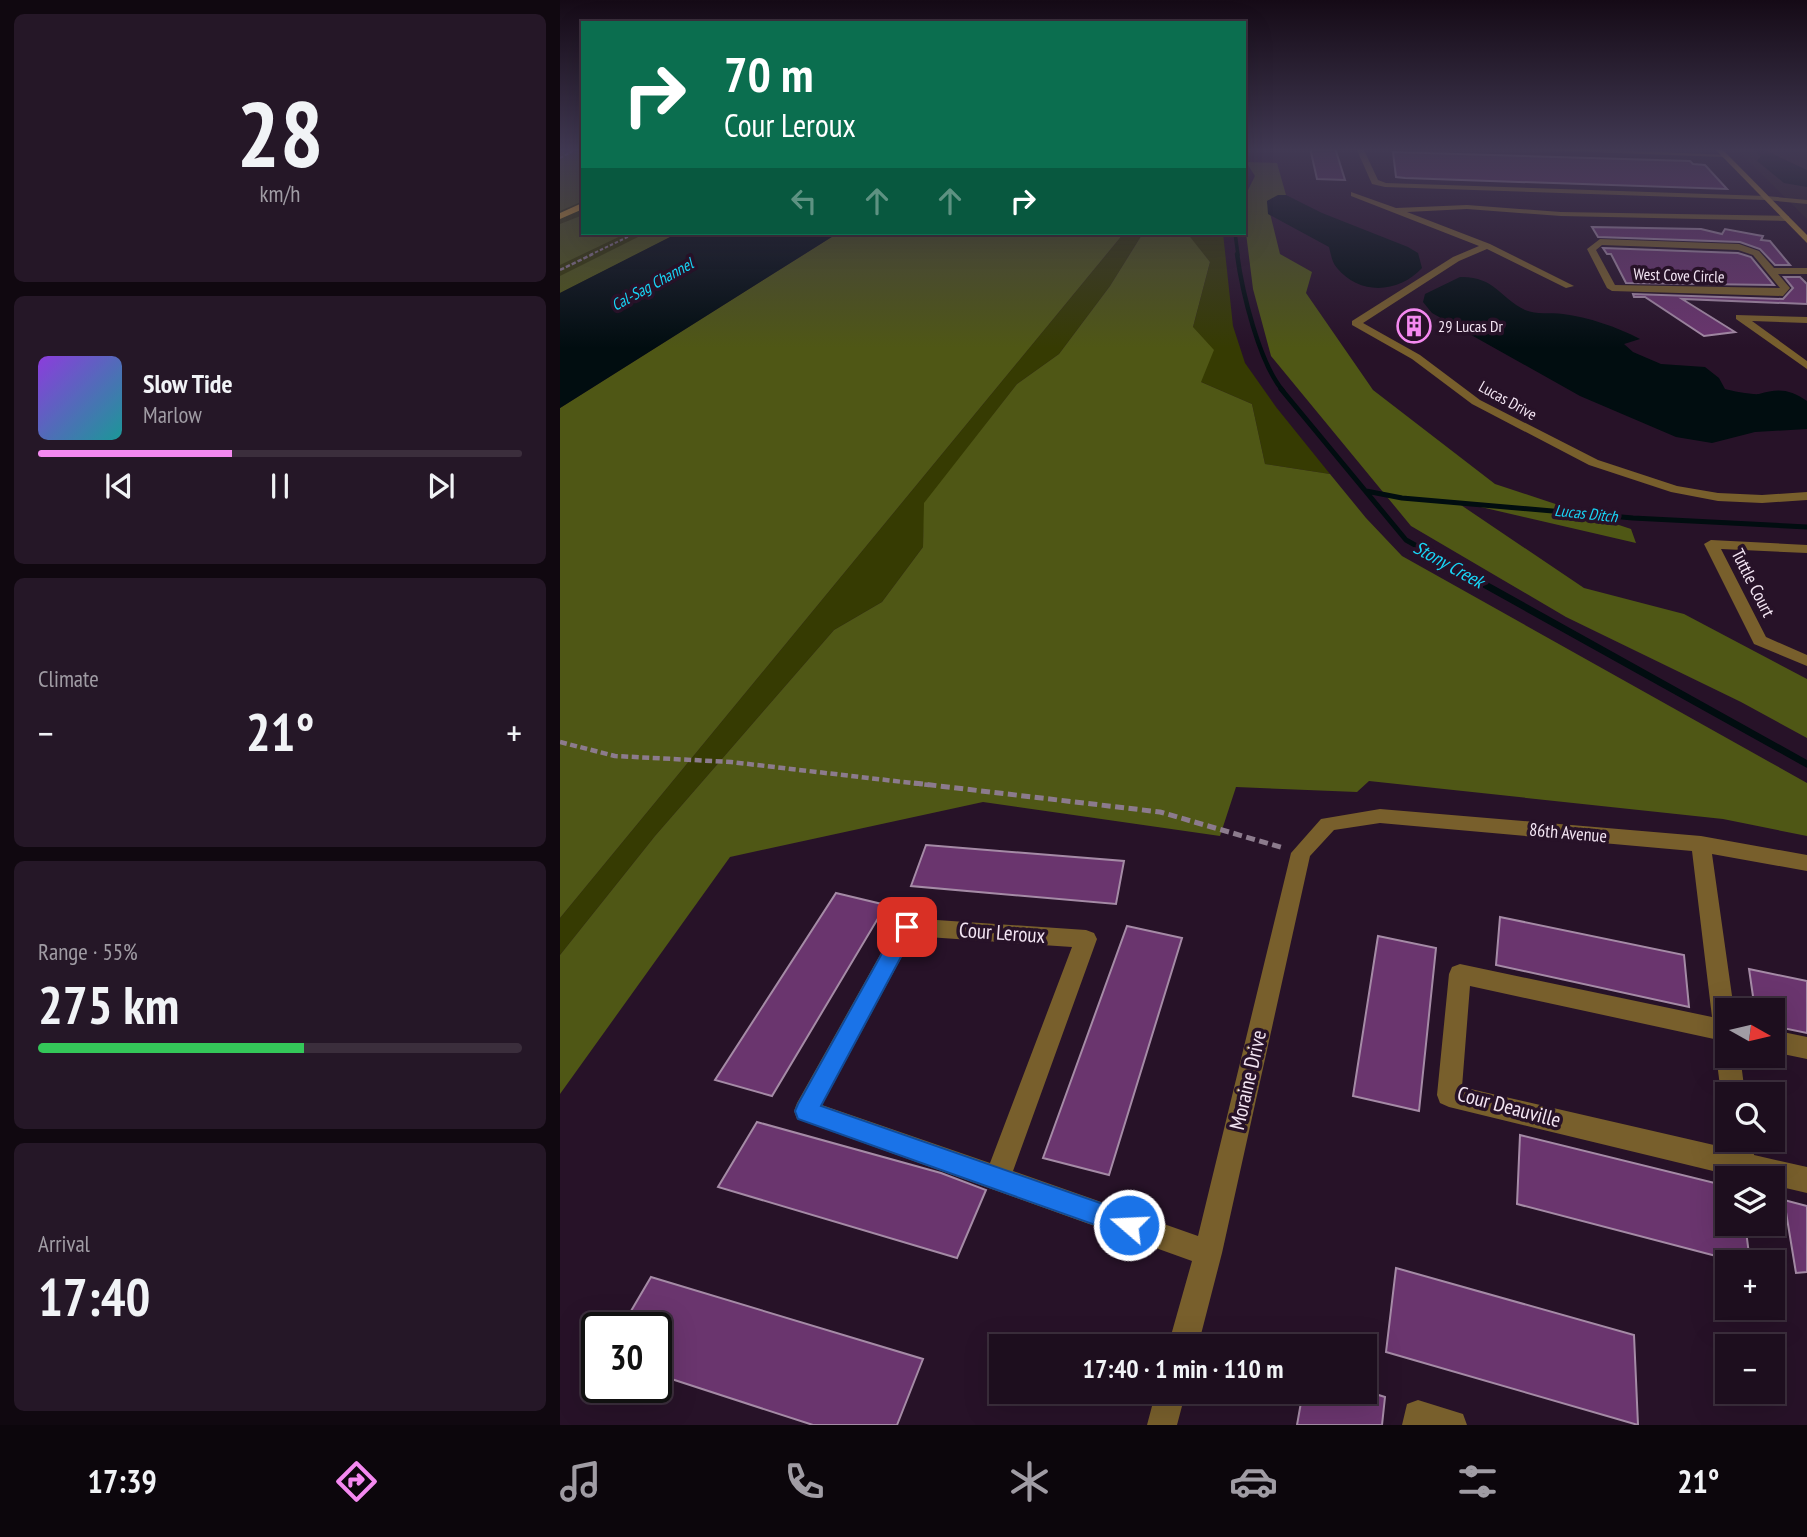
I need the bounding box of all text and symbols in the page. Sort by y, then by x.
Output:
text: 70 m [724,42,813,106]
icon: right [609,49,700,140]
text: 28 [237,74,324,192]
text: Cour Leroux [724,104,856,146]
text: km/h [260,179,300,208]
icon: left [785,182,823,220]
icon: ahead [858,182,896,220]
icon: ahead [931,182,969,220]
icon: right [1004,182,1042,220]
water label: Cal-Sag Channel [608,253,698,315]
street label: West Cove Circle [1633,263,1725,287]
building icon: 29 Lucas Dr [1395,307,1433,345]
place label: 29 Lucas Dr [1438,316,1503,336]
text: Slow Tide [143,367,233,400]
street label: Lucas Drive [1475,376,1541,424]
text: Marlow [143,400,202,429]
icon: previous [100,467,138,505]
icon: pause [261,467,299,505]
icon: next [422,467,460,505]
water label: Lucas Ditch [1554,500,1619,526]
water label: Stony Creek [1410,535,1491,594]
street label: Tuttle Court [1727,545,1780,621]
text: Climate [38,664,99,693]
text: 21° [246,698,314,765]
text: − [38,708,54,757]
text: + [506,708,522,757]
street label: 86th Avenue [1528,818,1608,847]
pin [877,897,937,957]
icon: arrive [888,908,926,946]
street label: Cour Leroux [958,916,1046,949]
text: Range · 55% [38,937,138,966]
text: 275 km [38,971,179,1038]
north arrow [1715,998,1785,1068]
map controls [1715,998,1785,1404]
street label: Moraine Drive [1223,1027,1272,1132]
street label: Cour Deauville [1455,1080,1564,1133]
button: search [1715,1082,1785,1152]
button: layers [1715,1166,1785,1236]
position arrow [1092,1188,1166,1262]
text: Arrival [38,1229,90,1258]
button: + [1715,1250,1785,1320]
text: 17:40 [38,1263,150,1330]
speed limit sign: 30 [581,1312,672,1403]
button: − [1715,1334,1785,1404]
text: 17:40 · 1 min · 110 m [1083,1352,1283,1385]
icon: directions [332,1457,381,1506]
icon: music [556,1457,605,1506]
icon: phone [780,1457,829,1506]
icon: climate [1005,1457,1054,1506]
icon: car [1229,1457,1278,1506]
icon: filters [1453,1457,1502,1506]
text: 17:39 [88,1460,157,1502]
text: 21° [1677,1460,1719,1502]

